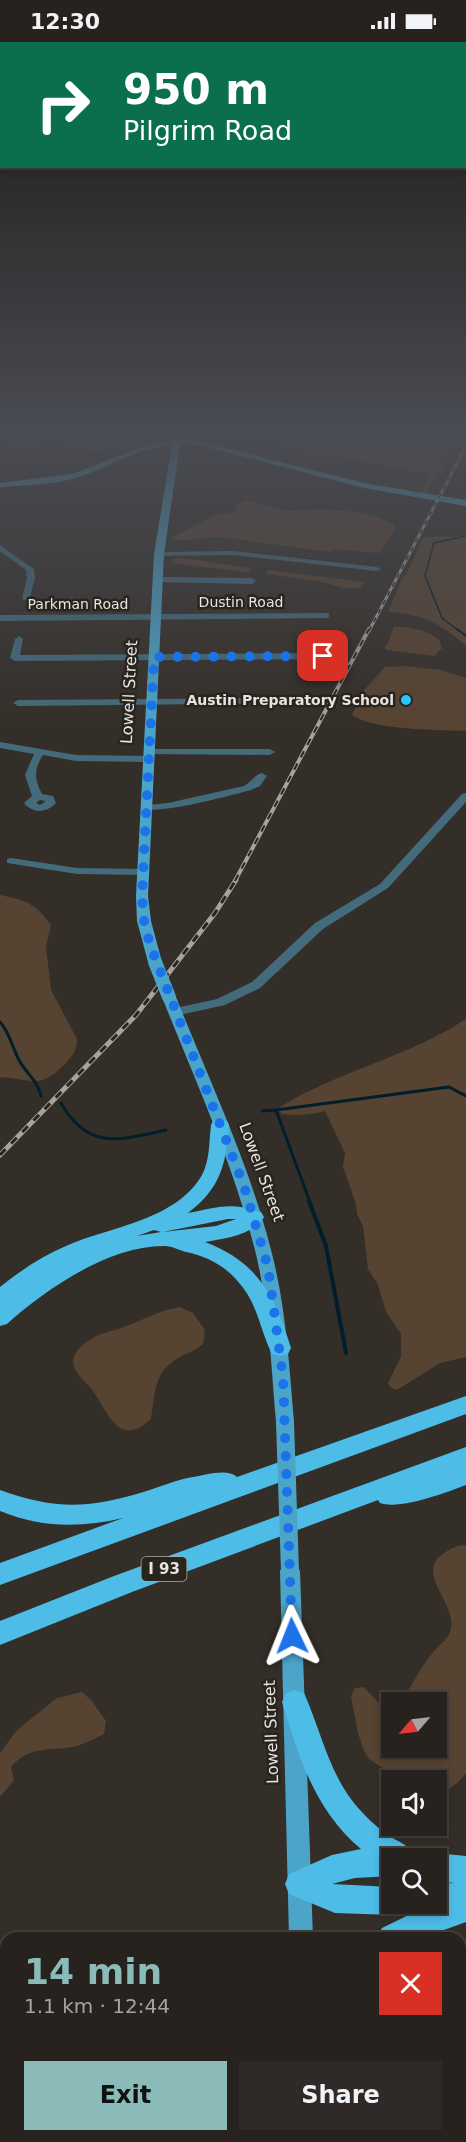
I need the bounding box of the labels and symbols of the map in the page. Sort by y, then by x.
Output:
street label: Dustin Road [199,594,283,610]
street label: Parkman Road [28,596,128,612]
pin [297,630,348,681]
street label: Lowell Street [117,640,141,744]
place label: Austin Preparatory School [186,692,394,708]
marker: Austin Preparatory School [399,693,413,707]
street label: Lowell Street [235,1120,289,1224]
road number: I 93 [142,1557,186,1581]
position arrow [260,1604,324,1668]
street label: Lowell Street [260,1680,282,1784]
north arrow [381,1692,447,1758]

